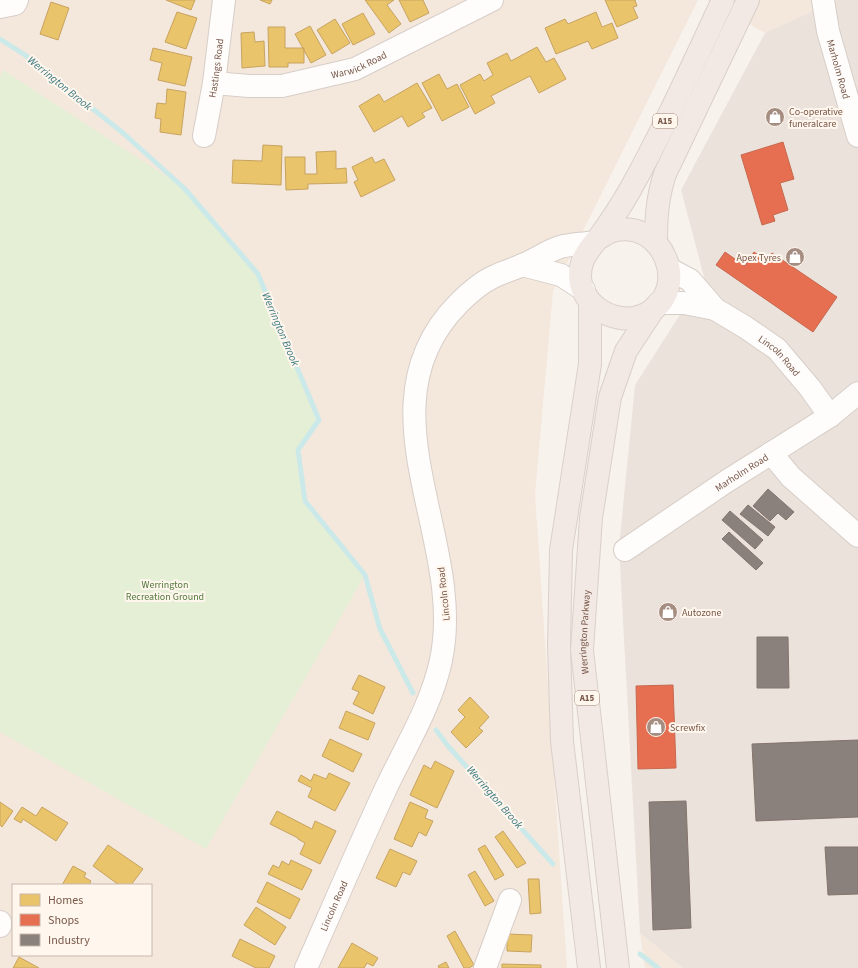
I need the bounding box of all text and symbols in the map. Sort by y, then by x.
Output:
street label: Hastings Road [205,38,227,99]
street label: Marholm Road [823,38,853,101]
street label: Warwick Road [330,48,389,82]
water label: Werrington Brook [24,53,96,114]
place label: Co-operative funeralcare [789,105,843,131]
shop icon: Co-operative funeralcare [764,106,786,128]
road number: A15 [653,114,677,128]
shop icon: Apex Tyres [784,246,806,268]
place label: Apex Tyres [736,251,781,265]
water label: Werrington Brook [258,290,303,369]
street label: Lincoln Road [755,332,803,380]
street label: Marholm Road [712,451,771,495]
street label: Lincoln Road [434,566,454,622]
park label: Werrington Recreation Ground [126,578,204,604]
street label: Werrington Parkway [576,589,594,675]
shop icon: Autozone [657,601,679,623]
place label: Autozone [682,606,721,620]
road number: A15 [575,691,599,705]
shop icon: Screwfix [645,716,667,738]
place label: Screwfix [670,721,706,735]
water label: Werrington Brook [463,763,527,833]
street label: Lincoln Road [317,879,352,934]
legend [12,884,152,956]
text: Homes [48,892,83,909]
text: Shops [48,912,79,929]
text: Industry [48,932,90,949]

